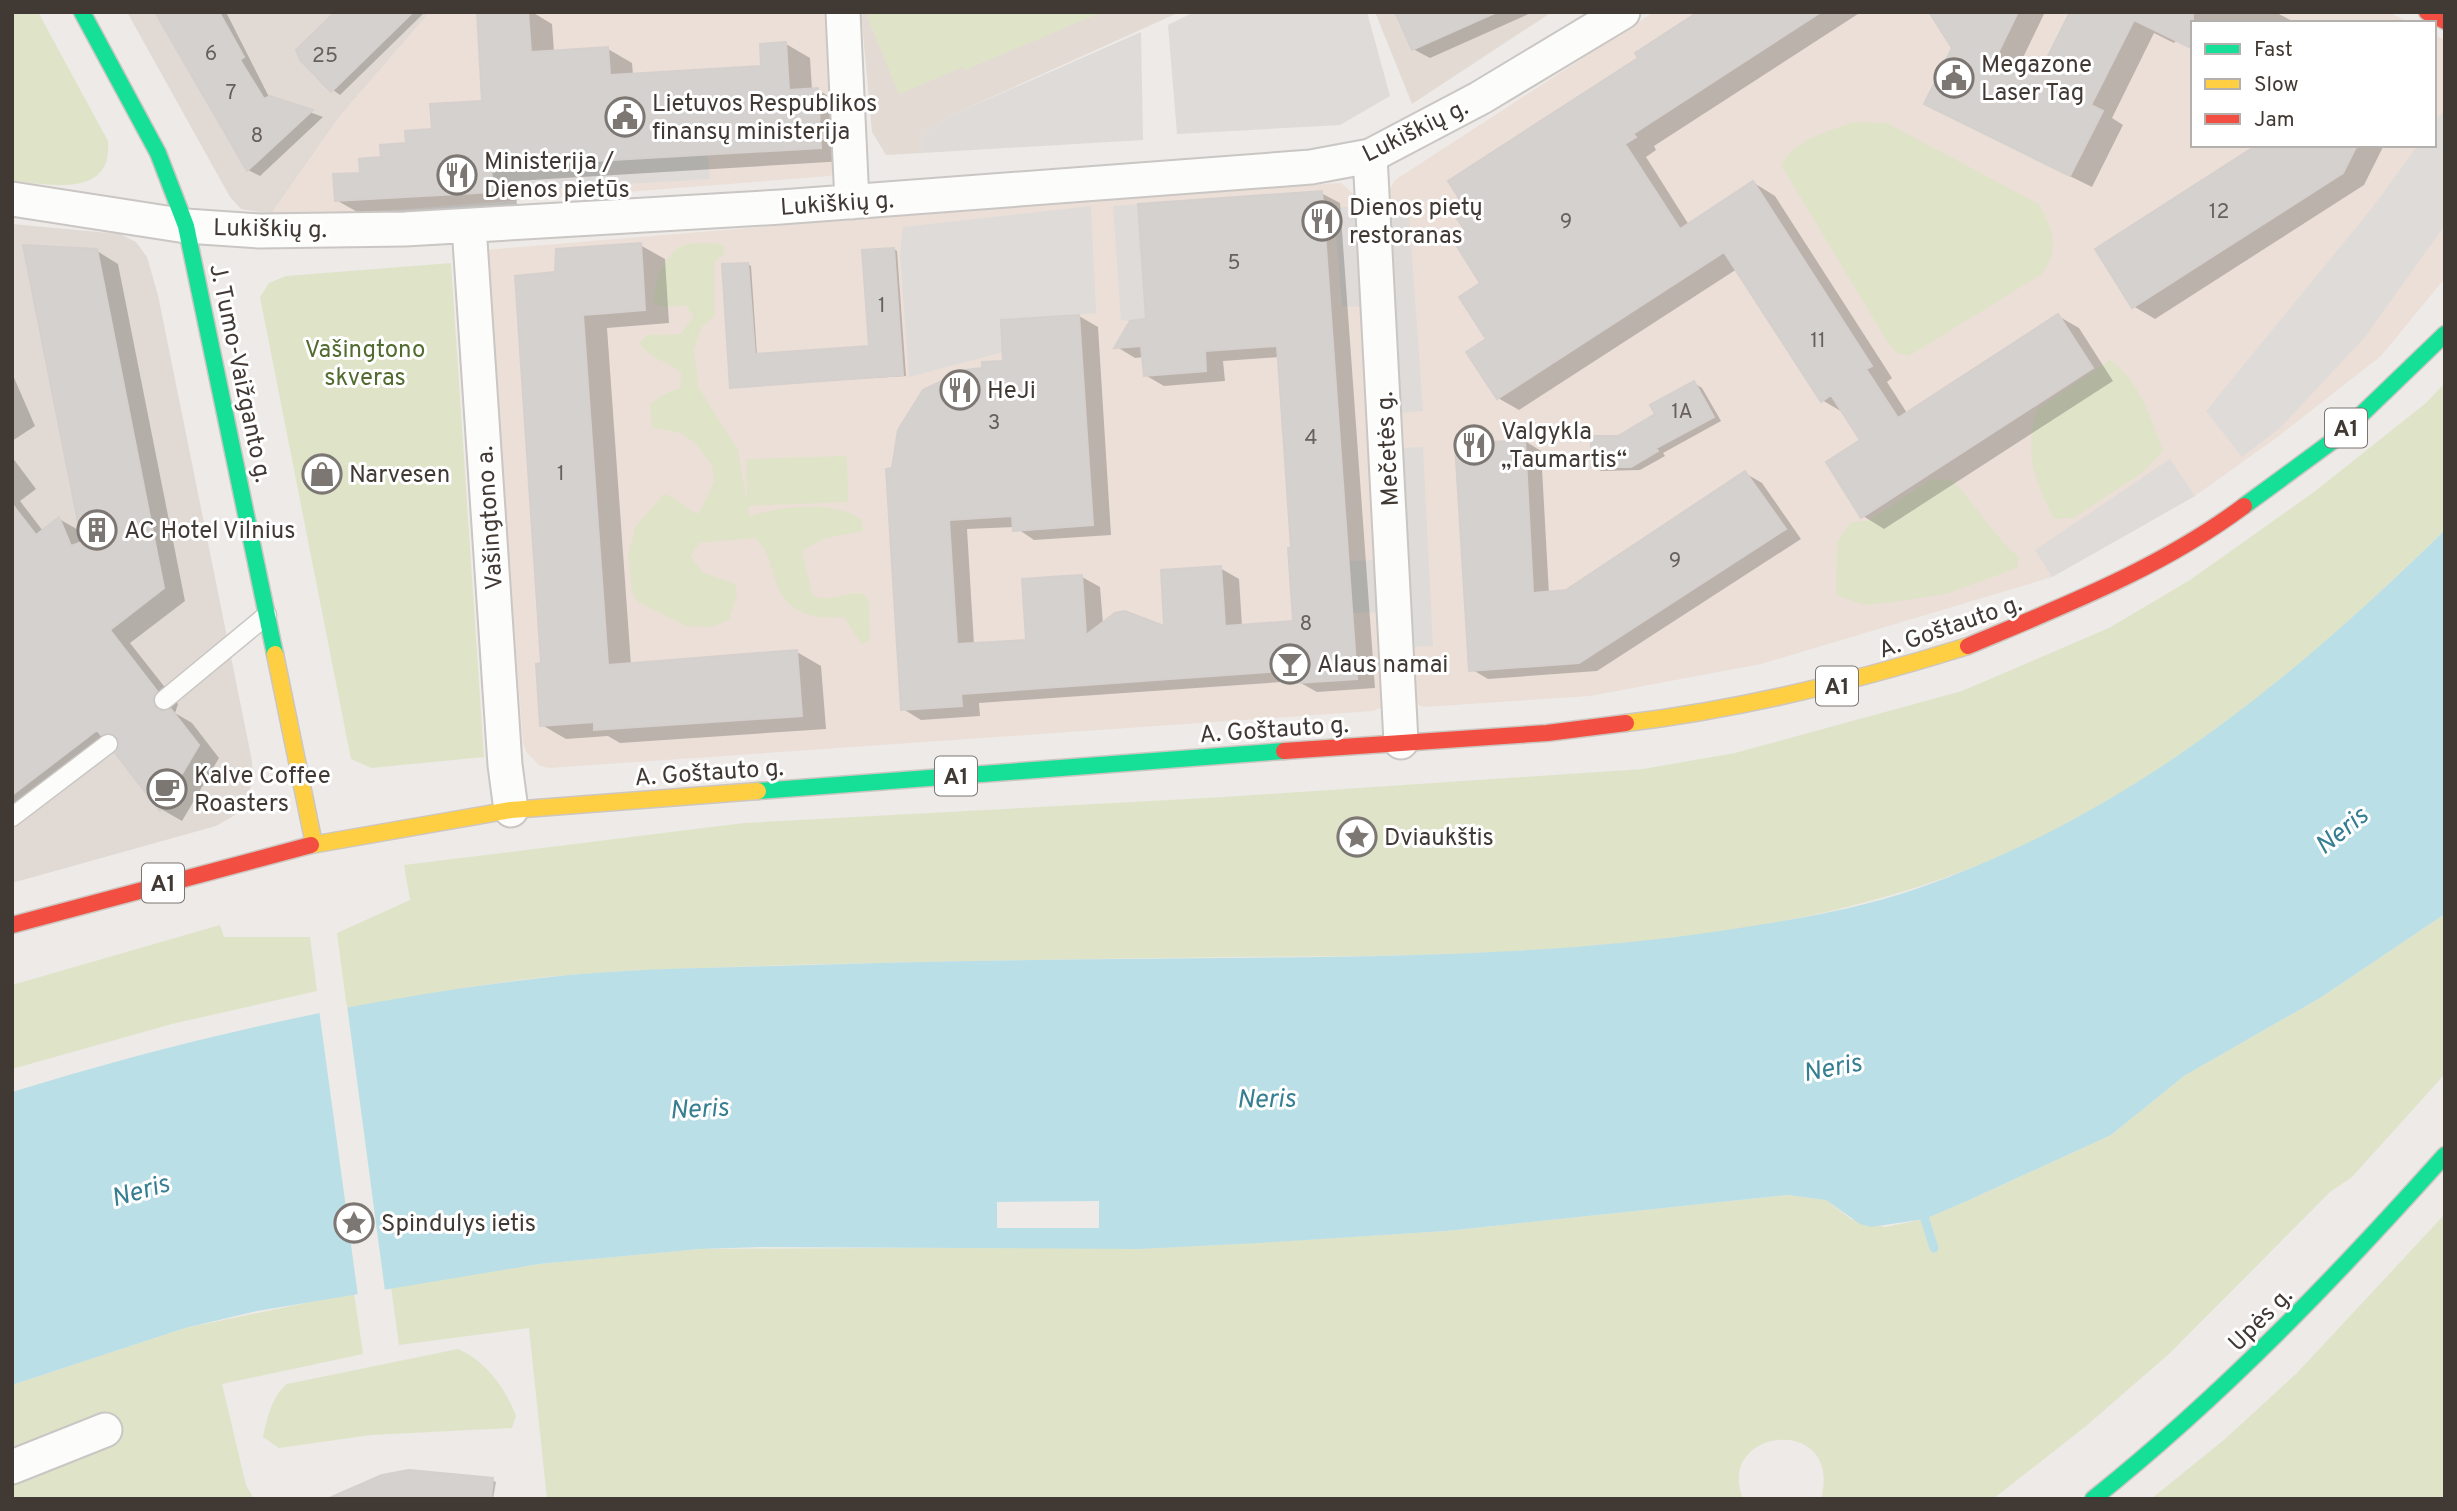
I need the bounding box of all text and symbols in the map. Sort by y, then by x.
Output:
legend [2191,21,2436,147]
text: Fast [2254,37,2293,64]
house number: 6 [205,41,217,68]
house number: 25 [312,43,338,70]
place label: Megazone Laser Tag [1981,51,2092,109]
public building icon: Megazone Laser Tag [1933,57,1975,99]
text: Slow [2254,72,2299,99]
house number: 7 [226,80,237,107]
place label: Lietuvos Respublikos finansų ministerija [652,90,877,148]
street label: Lukiškių g. [1358,93,1474,170]
public building icon: Lietuvos Respublikos finansų ministerija [604,96,646,138]
text: Jam [2254,107,2295,134]
house number: 8 [251,123,263,150]
place label: Ministerija / Dienos pietūs [484,148,630,206]
restaurant icon: Ministerija / Dienos pietūs [436,154,478,196]
street label: Lukiškių g. [779,186,895,224]
place label: Dienos pietų restoranas [1349,194,1483,252]
house number: 12 [2209,199,2229,226]
restaurant icon: Dienos pietų restoranas [1301,200,1343,242]
house number: 9 [1560,209,1572,236]
street label: Lukiškių g. [213,214,327,246]
house number: 5 [1227,250,1241,277]
street label: J. Tumo-Vaižganto g. [201,261,277,485]
house number: 1 [878,293,886,320]
house number: 11 [1810,328,1826,355]
park label: Vašingtono skveras [305,336,425,394]
restaurant icon: HeJi [939,369,981,411]
place label: HeJi [987,377,1036,407]
street label: Mečetės g. [1371,391,1407,507]
house number: 1A [1671,399,1693,426]
road number: A1 [2325,408,2367,448]
house number: 3 [988,410,1000,437]
place label: Valgykla „Taumartis“ [1501,418,1627,476]
restaurant icon: Valgykla „Taumartis“ [1453,424,1495,466]
house number: 4 [1304,425,1318,452]
street label: Vašingtono a. [471,445,511,591]
shop icon: Narvesen [301,453,343,495]
place label: Narvesen [349,461,450,491]
house number: 1 [557,461,565,488]
building icon: AC Hotel Vilnius [76,509,118,551]
place label: AC Hotel Vilnius [124,517,296,547]
house number: 9 [1669,548,1681,575]
street label: A. Goštauto g. [1875,589,2026,666]
house number: 8 [1300,611,1312,638]
bar icon: Alaus namai [1269,643,1311,685]
place label: Alaus namai [1317,651,1448,681]
road number: A1 [1816,666,1858,706]
street label: A. Goštauto g. [1198,711,1350,751]
street label: A. Goštauto g. [633,754,785,794]
road number: A1 [935,756,977,796]
place label: Kalve Coffee Roasters [194,762,331,820]
cafe icon: Kalve Coffee Roasters [146,768,188,810]
water label: Neris [2309,800,2377,863]
place icon: Dviaukštis [1336,816,1378,858]
place label: Dviaukštis [1384,824,1494,854]
road number: A1 [142,863,184,902]
water label: Neris [1800,1047,1866,1091]
water label: Neris [1236,1083,1297,1118]
water label: Neris [669,1092,731,1129]
water label: Neris [108,1168,175,1216]
place icon: Spindulys ietis [333,1202,375,1244]
place label: Spindulys ietis [381,1210,536,1240]
street label: Upės g. [2223,1282,2300,1359]

